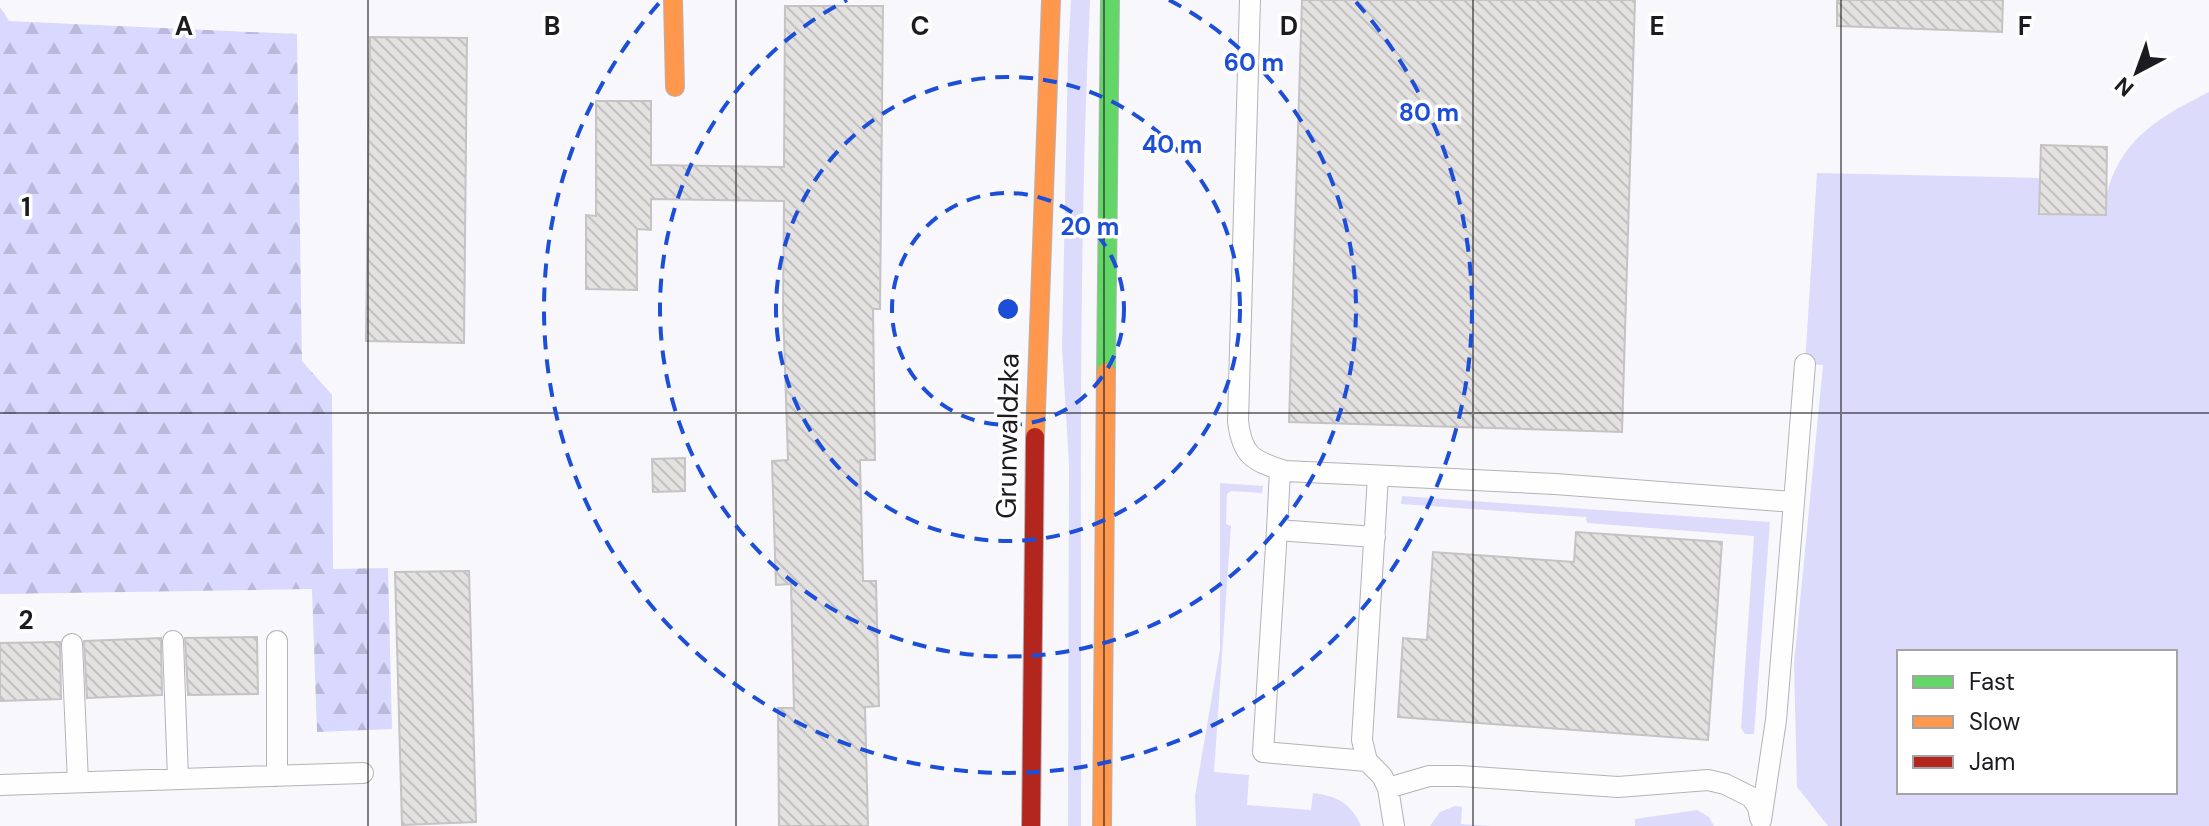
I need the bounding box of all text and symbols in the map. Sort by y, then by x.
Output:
text: A [175,9,193,43]
text: B [544,9,560,43]
text: C [910,9,930,43]
text: D [1280,9,1298,43]
text: E [1649,9,1665,43]
text: F [2018,9,2032,43]
north arrow [2097,32,2177,112]
text: 60 m [1224,47,1284,78]
text: N [2109,71,2140,103]
text: 80 m [1399,97,1459,128]
text: 40 m [1142,129,1202,160]
text: 1 [21,190,31,224]
text: 20 m [1061,211,1119,242]
centre of rings [994,295,1022,323]
street label: Grunwaldzka [988,353,1027,519]
text: 2 [18,603,34,637]
legend [1897,650,2177,794]
text: Fast [1969,666,2015,697]
text: Slow [1969,706,2020,737]
text: Jam [1969,746,2015,777]

